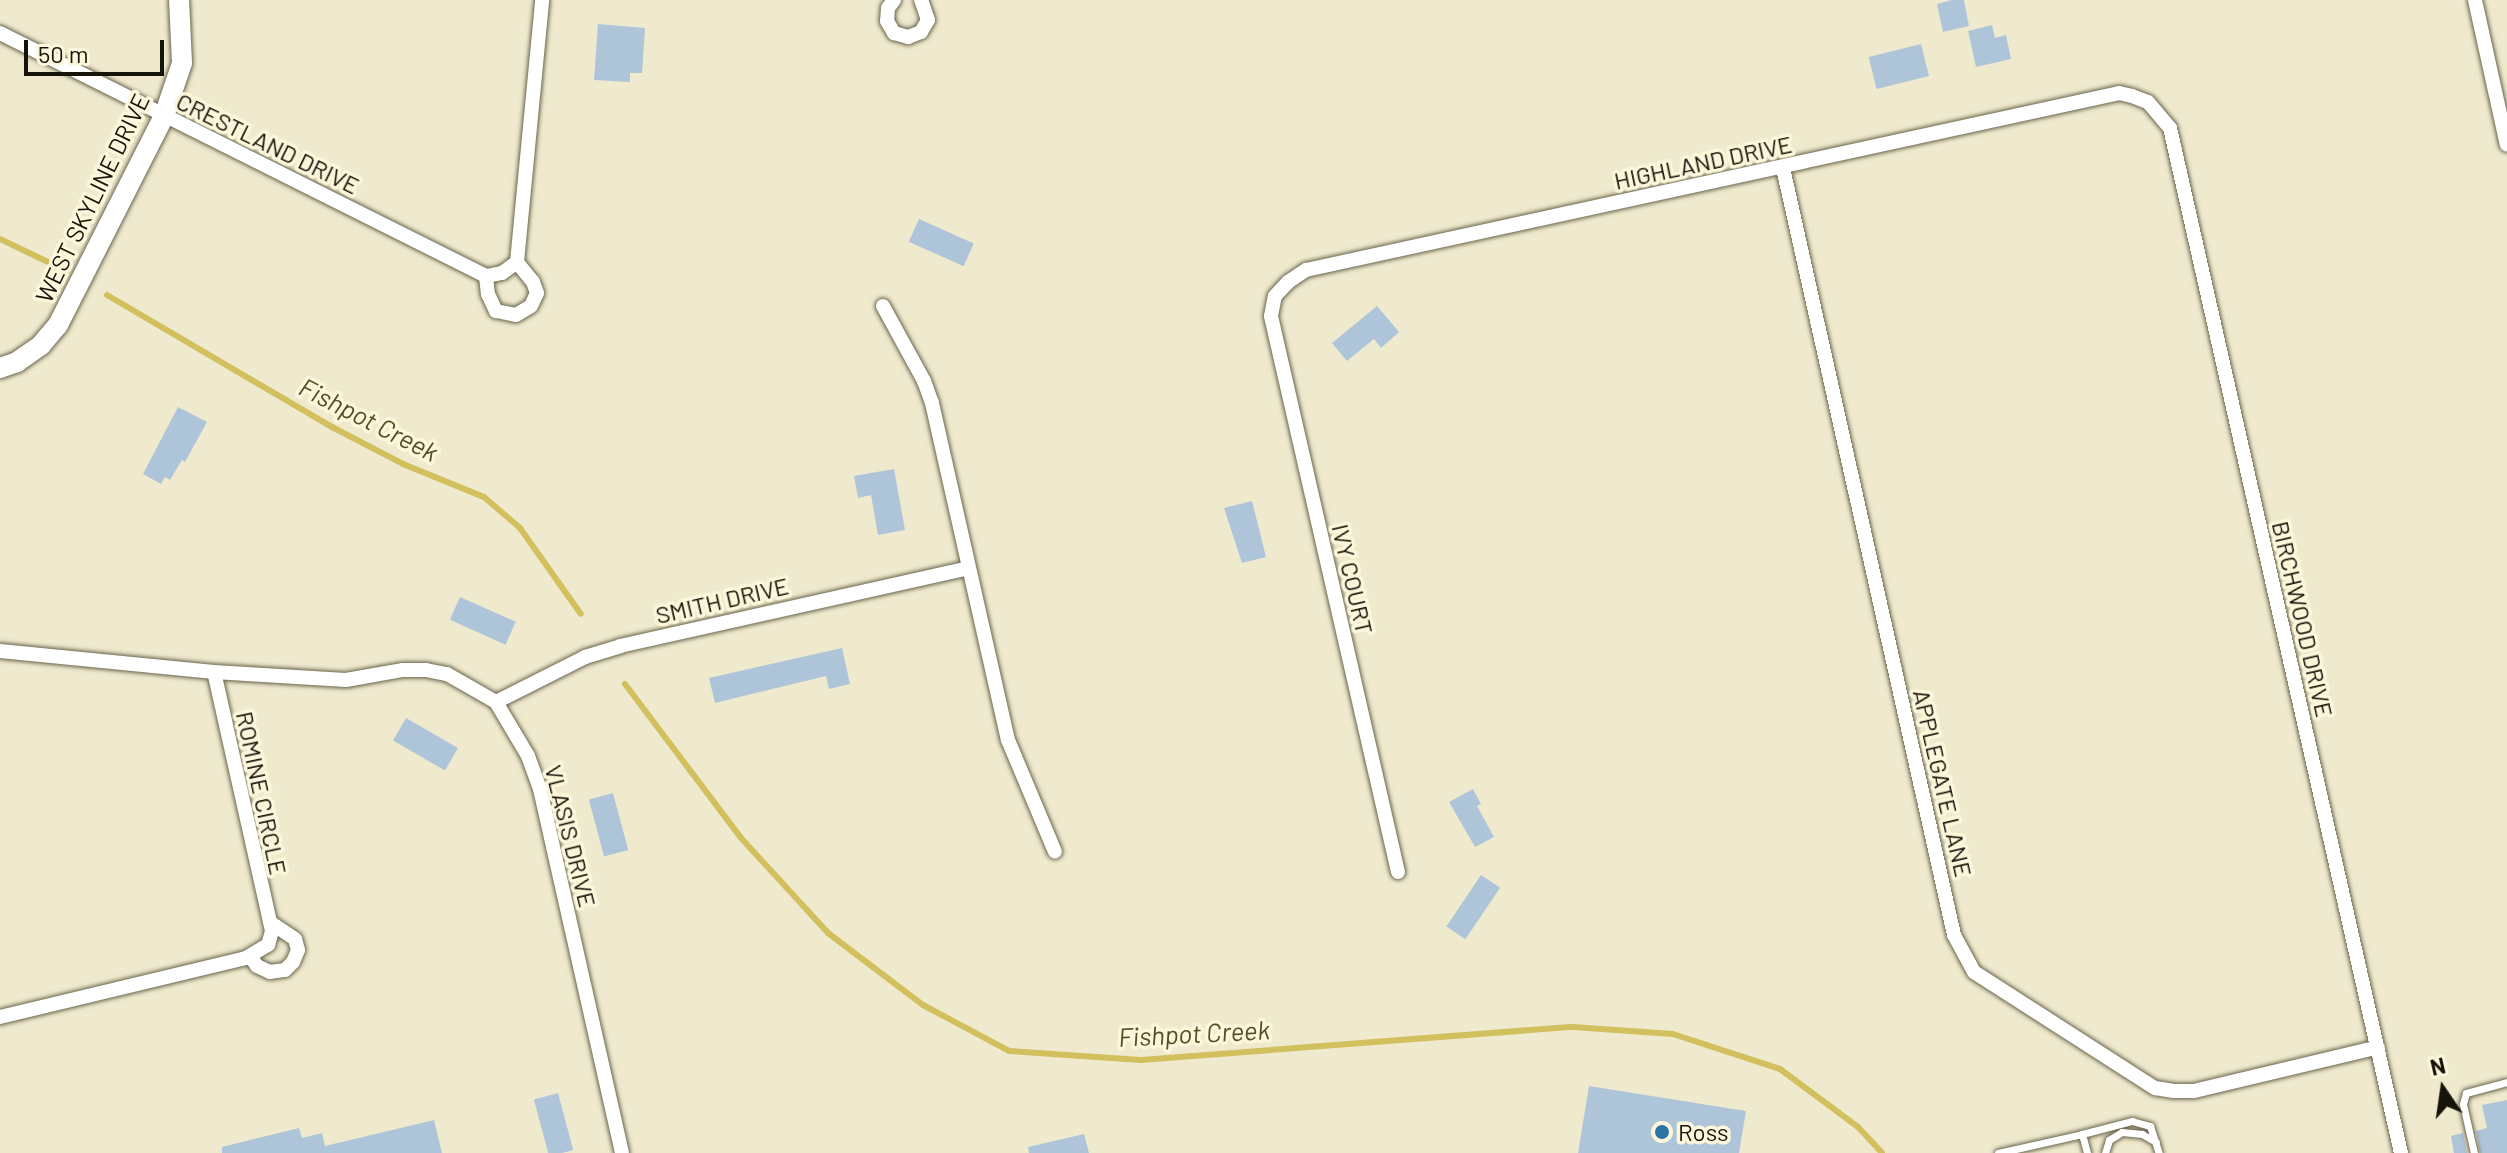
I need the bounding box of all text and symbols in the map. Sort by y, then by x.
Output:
scale bar [28,24,168,74]
text: 50 m [38,39,89,68]
street label: CRESTLAND DRIVE [172,86,364,200]
street label: WEST SKYLINE DRIVE [29,89,155,307]
street label: HIGHLAND DRIVE [1611,129,1795,195]
water label: Fishpot Creek [294,371,444,467]
street label: BIRCHWOOD DRIVE [2266,518,2340,720]
street label: IVY COURT [1326,521,1380,637]
street label: SMITH DRIVE [653,571,791,629]
street label: APPLEGATE LANE [1907,687,1979,879]
street label: ROMINE CIRCLE [231,709,293,877]
street label: VLASIS DRIVE [539,762,603,910]
water label: Fishpot Creek [1117,1013,1271,1053]
north arrow [2403,1049,2483,1129]
text: N [2428,1051,2448,1080]
place label: Ross [1678,1118,1728,1146]
marker: Ross [1653,1123,1671,1141]

